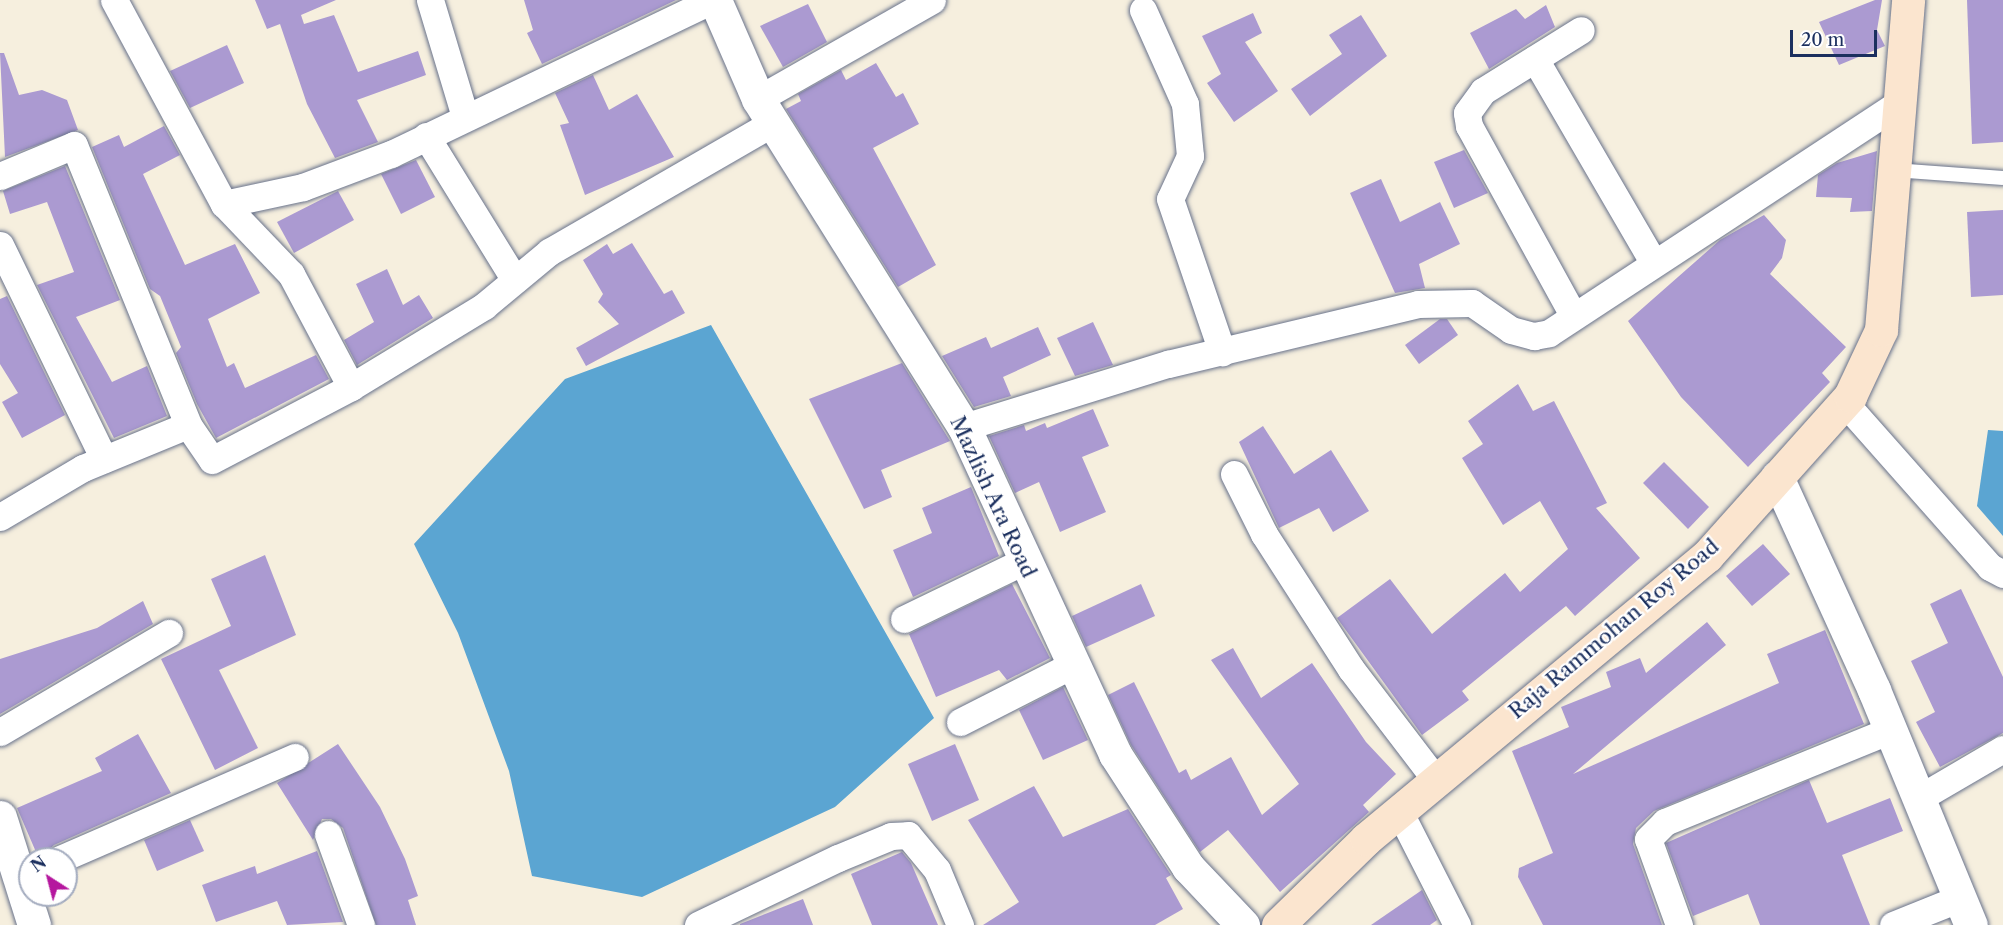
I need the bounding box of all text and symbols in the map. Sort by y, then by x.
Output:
scale bar [1793,18,1880,56]
text: 20 m [1801,29,1844,51]
street label: Mazlish Ara Road [944,412,1042,582]
street label: Raja Rammohan Roy Road [1504,533,1724,725]
north arrow [18,847,78,907]
text: N [27,852,50,876]

